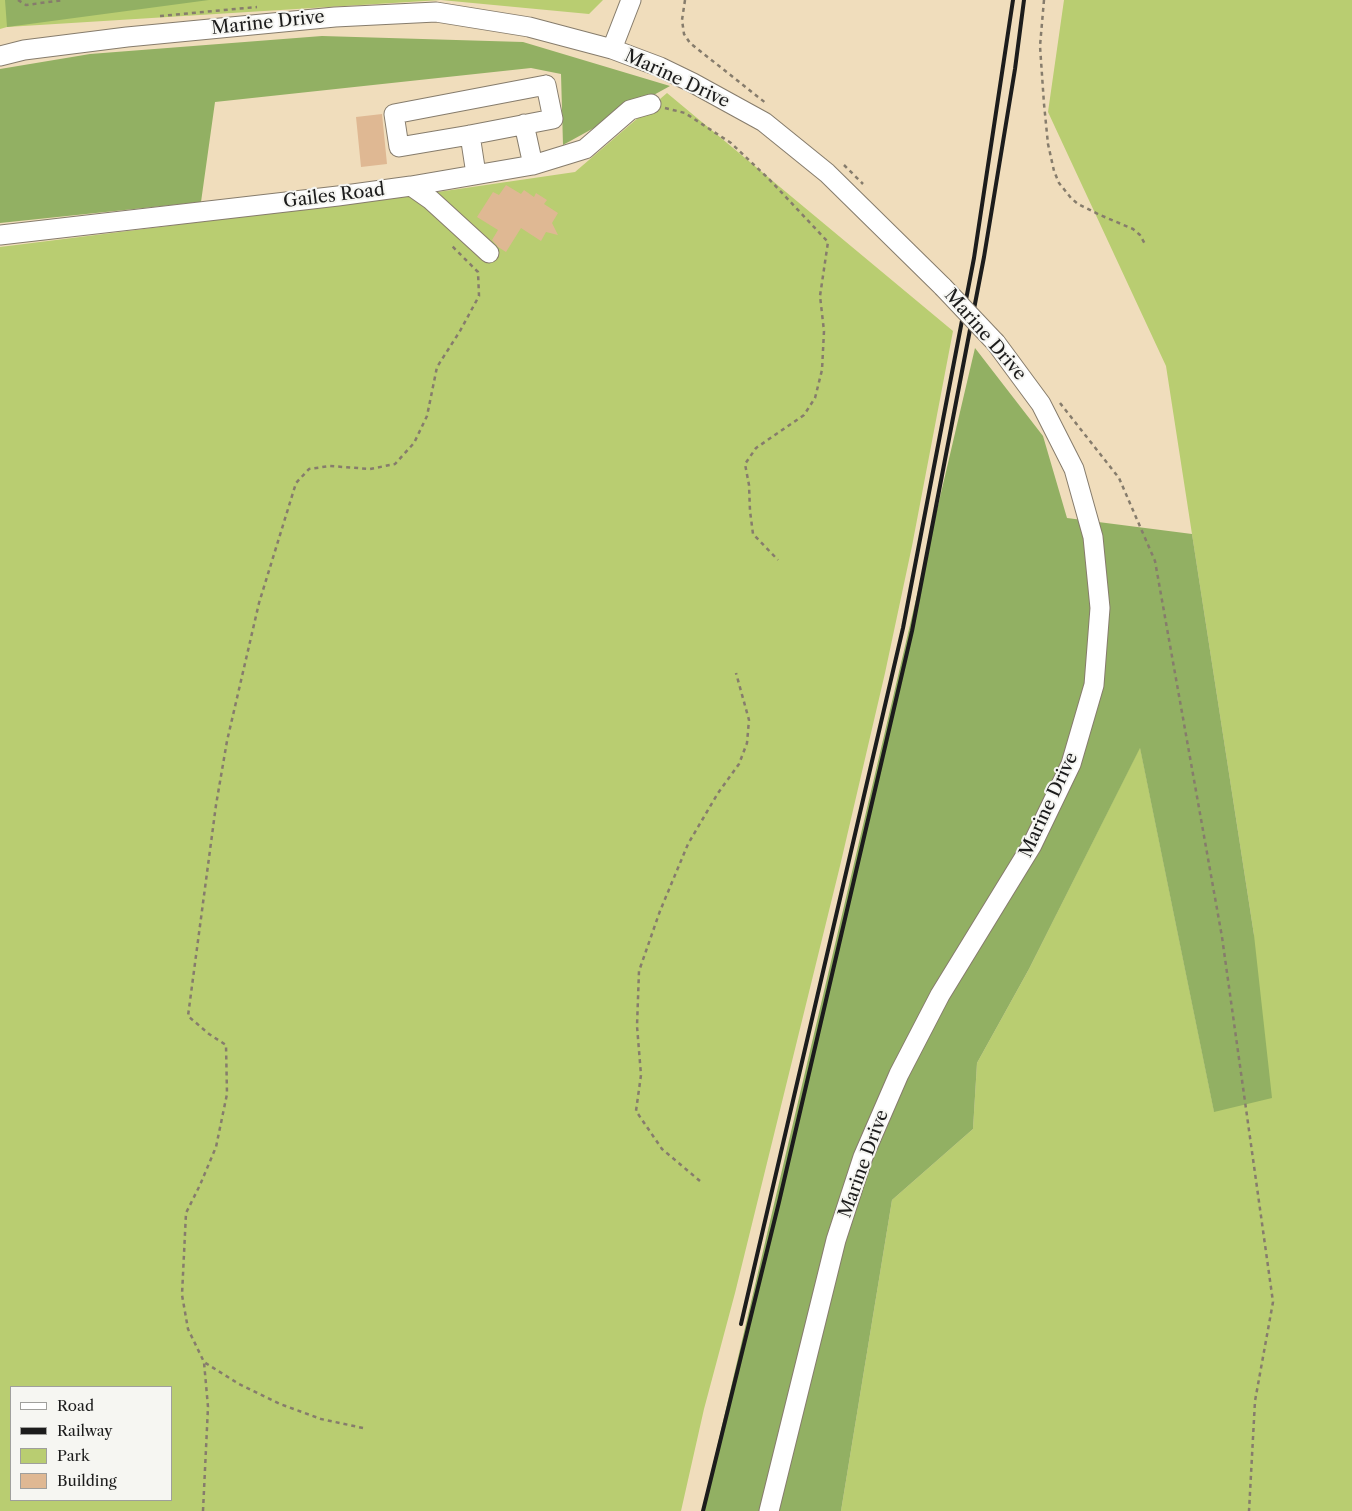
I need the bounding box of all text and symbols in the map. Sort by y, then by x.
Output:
street label: Marine Drive [210,6,326,40]
street label: Marine Drive [621,45,733,113]
street label: Gailes Road [282,179,386,213]
street label: Marine Drive [940,285,1030,385]
street label: Marine Drive [1015,749,1083,861]
street label: Marine Drive [834,1107,894,1221]
legend [10,1386,172,1501]
text: Road [57,1396,94,1415]
text: Railway [57,1421,113,1440]
text: Park [57,1446,90,1465]
text: Building [57,1471,117,1490]

